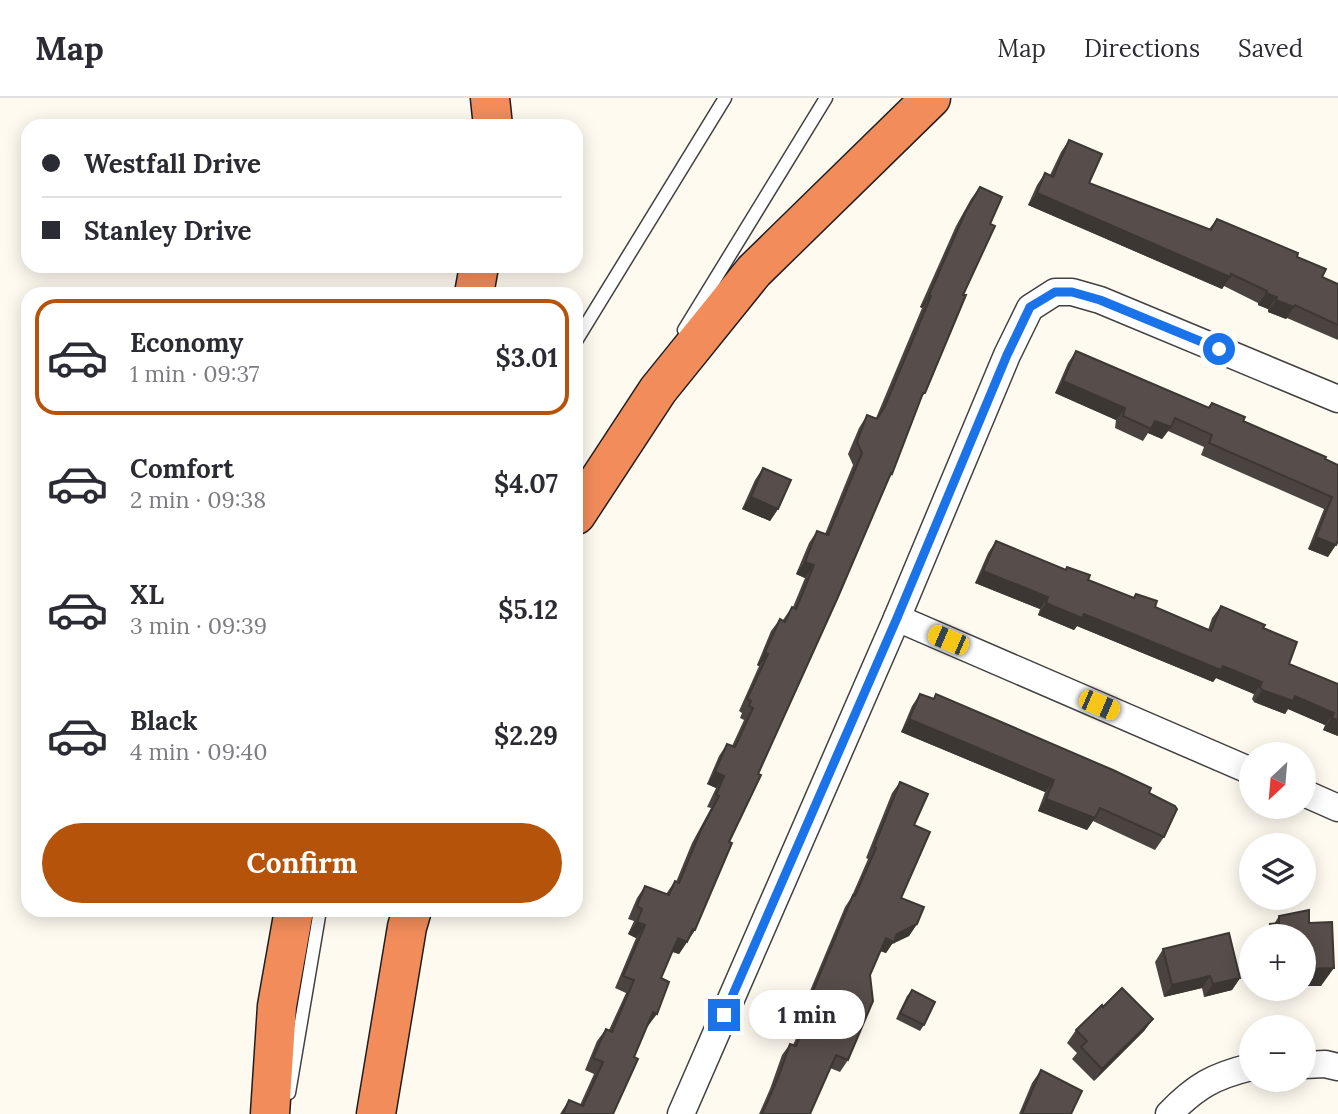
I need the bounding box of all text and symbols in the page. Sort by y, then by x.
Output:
text: Map [35,27,104,69]
text: Map [997,33,1046,64]
text: Directions [1084,33,1200,64]
text: Saved [1238,33,1303,64]
text: Westfall Drive [84,147,261,180]
text: Stanley Drive [84,214,252,247]
icon: car [46,326,109,389]
text: Economy [130,326,243,359]
route start [1203,333,1235,365]
text: $3.01 [495,341,558,374]
text: 1 min · 09:37 [130,359,259,388]
icon: car [46,452,109,515]
text: Comfort [130,452,234,485]
text: $4.07 [494,467,558,500]
text: 2 min · 09:38 [130,485,266,514]
icon: car [46,578,109,641]
text: XL [130,578,164,611]
text: $5.12 [498,593,558,626]
text: 3 min · 09:39 [130,611,267,640]
car [925,622,972,658]
car [1076,687,1123,723]
icon: car [46,704,109,767]
text: Black [130,704,198,737]
text: $2.29 [494,719,558,752]
text: 4 min · 09:40 [130,737,267,766]
north arrow [1239,742,1316,819]
map controls [1239,742,1316,1092]
button: Confirm [42,823,562,903]
button: layers [1239,833,1316,910]
button: + [1239,924,1316,1001]
callout: 1 min [748,990,864,1040]
route end [708,999,740,1031]
text: 1 min [778,1000,836,1029]
button: − [1239,1015,1316,1092]

